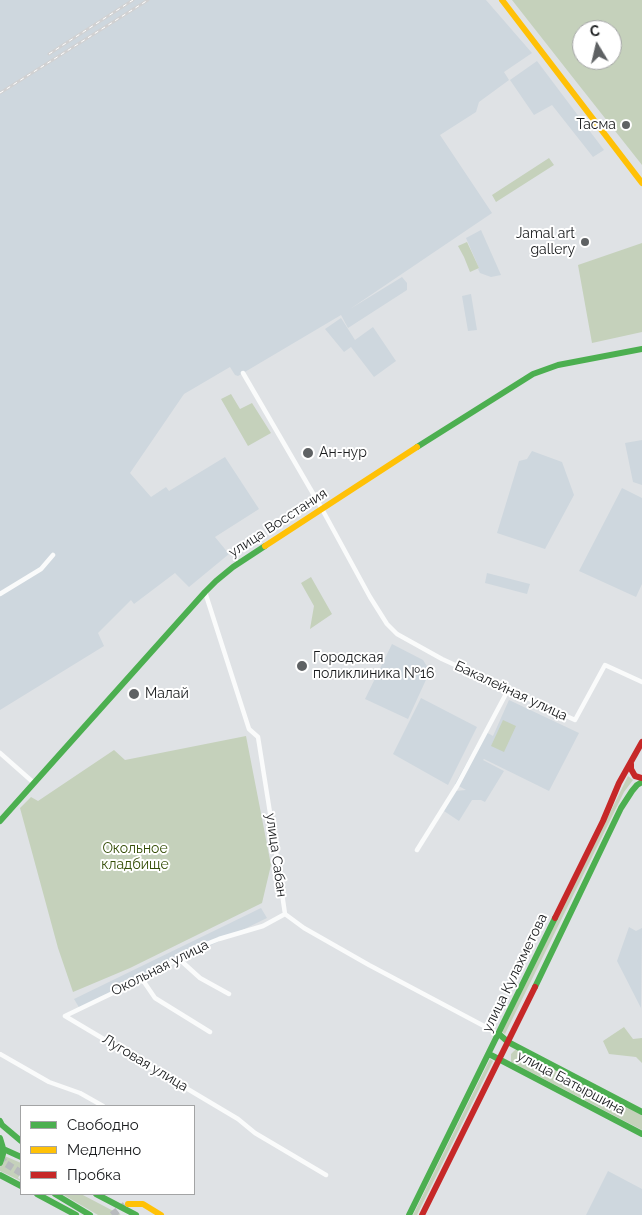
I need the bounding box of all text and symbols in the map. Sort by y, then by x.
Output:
north arrow [572,20,622,70]
text: С [589,23,601,40]
place label: Тасма [576,117,616,133]
marker: Тасма [620,119,632,131]
place label: Jamal art gallery [516,226,575,258]
marker: Jamal art gallery [579,236,591,248]
place label: Ан-нур [319,445,367,461]
marker: Ан-нур [301,446,315,460]
street label: улица Восстания [226,485,330,561]
place label: Городская поликлиника №16 [313,650,434,682]
street label: Бакалейная улица [452,658,570,724]
marker: Городская поликлиника №16 [295,659,309,673]
place label: Малай [145,686,189,702]
marker: Малай [127,687,141,701]
street label: улица Сабан [262,812,290,898]
park label: Окольное кладбище [101,841,169,874]
street label: улица Кулахметова [479,911,551,1035]
street label: Окольная улица [109,936,211,1000]
street label: Луговая улица [99,1031,191,1095]
street label: улица Батыршина [514,1047,628,1119]
legend [20,1105,195,1195]
text: Свободно [67,1116,139,1134]
text: Медленно [67,1141,141,1159]
text: Пробка [67,1166,121,1184]

